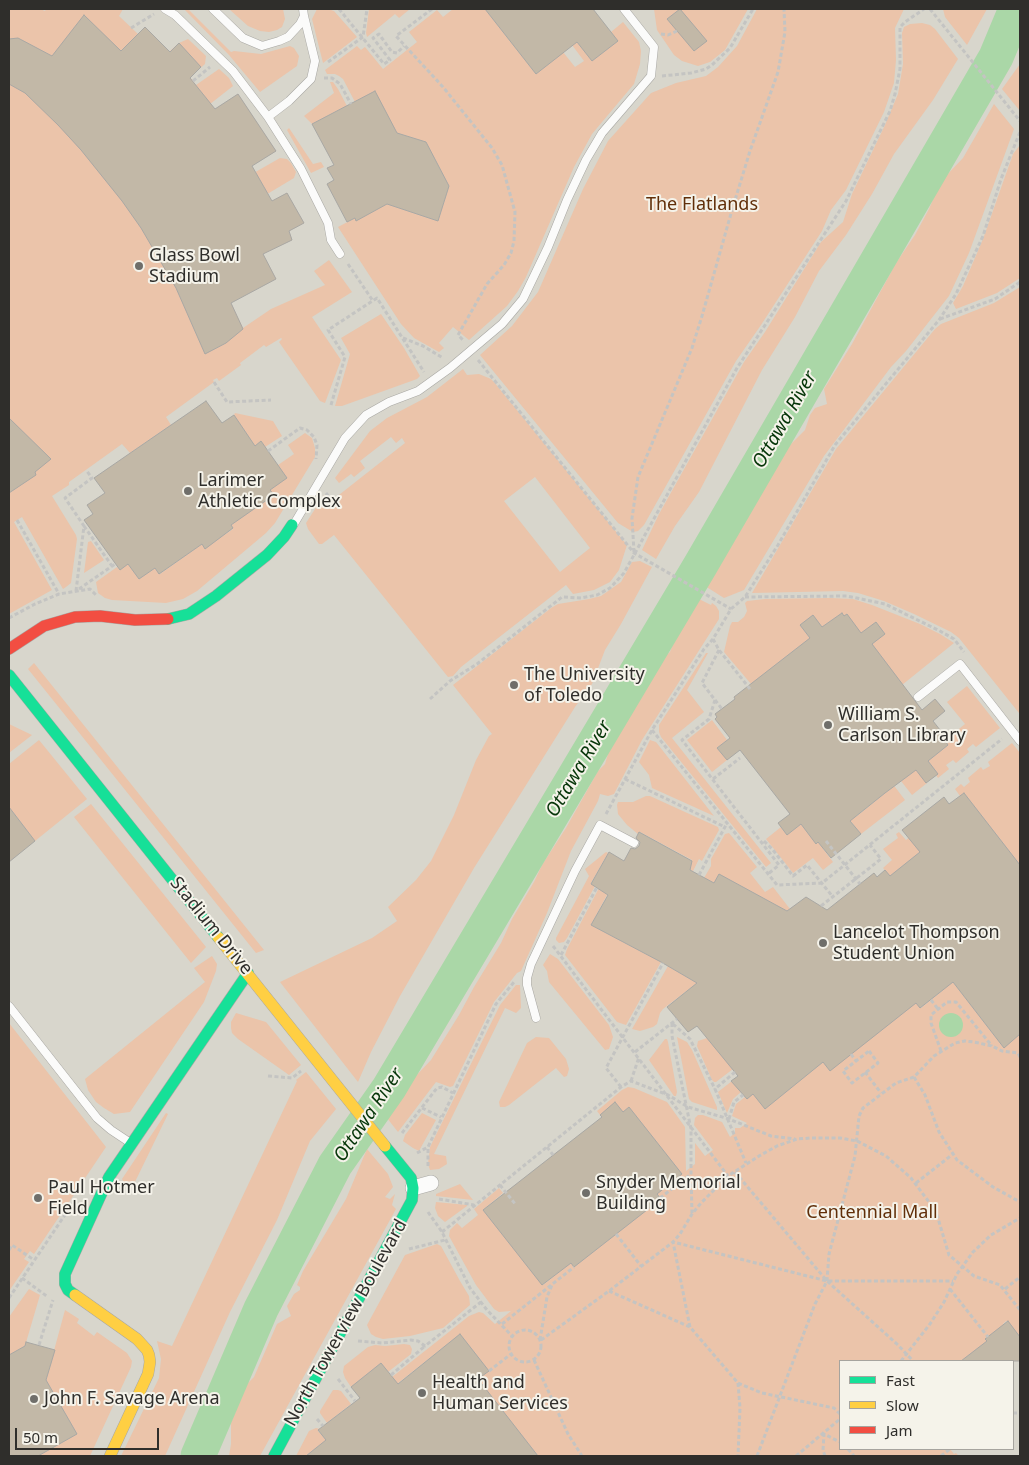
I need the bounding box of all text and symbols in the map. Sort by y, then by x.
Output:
park label: The Flatlands [646,194,758,216]
place label: Glass Bowl Stadium [149,245,240,288]
marker: Glass Bowl Stadium [133,260,145,272]
water label: Ottawa River [748,367,822,473]
place label: Larimer Athletic Complex [198,470,341,512]
marker: Larimer Athletic Complex [182,485,194,497]
place label: The University of Toledo [524,664,645,706]
marker: The University of Toledo [508,679,520,691]
place label: William S. Carlson Library [838,704,966,746]
water label: Ottawa River [541,717,617,821]
marker: William S. Carlson Library [822,719,834,731]
street label: Stadium Drive [165,873,257,979]
place label: Lancelot Thompson Student Union [833,922,1000,964]
marker: Lancelot Thompson Student Union [817,937,829,949]
water label: Ottawa River [329,1064,409,1166]
place label: Snyder Memorial Building [596,1172,741,1214]
place label: Paul Hotmer Field [48,1177,155,1220]
marker: Snyder Memorial Building [580,1187,592,1199]
marker: Paul Hotmer Field [32,1192,44,1204]
park label: Centennial Mall [806,1202,938,1224]
street label: North Towerview Boulevard [280,1216,412,1430]
legend [839,1360,1014,1450]
text: Fast [886,1370,915,1390]
place label: Health and Human Services [432,1372,568,1415]
marker: Health and Human Services [416,1387,428,1399]
place label: John F. Savage Arena [44,1388,220,1410]
marker: John F. Savage Arena [28,1393,40,1405]
text: Slow [886,1395,919,1415]
scale bar [18,1418,161,1450]
text: Jam [886,1420,913,1440]
text: 50 m [23,1427,58,1447]

